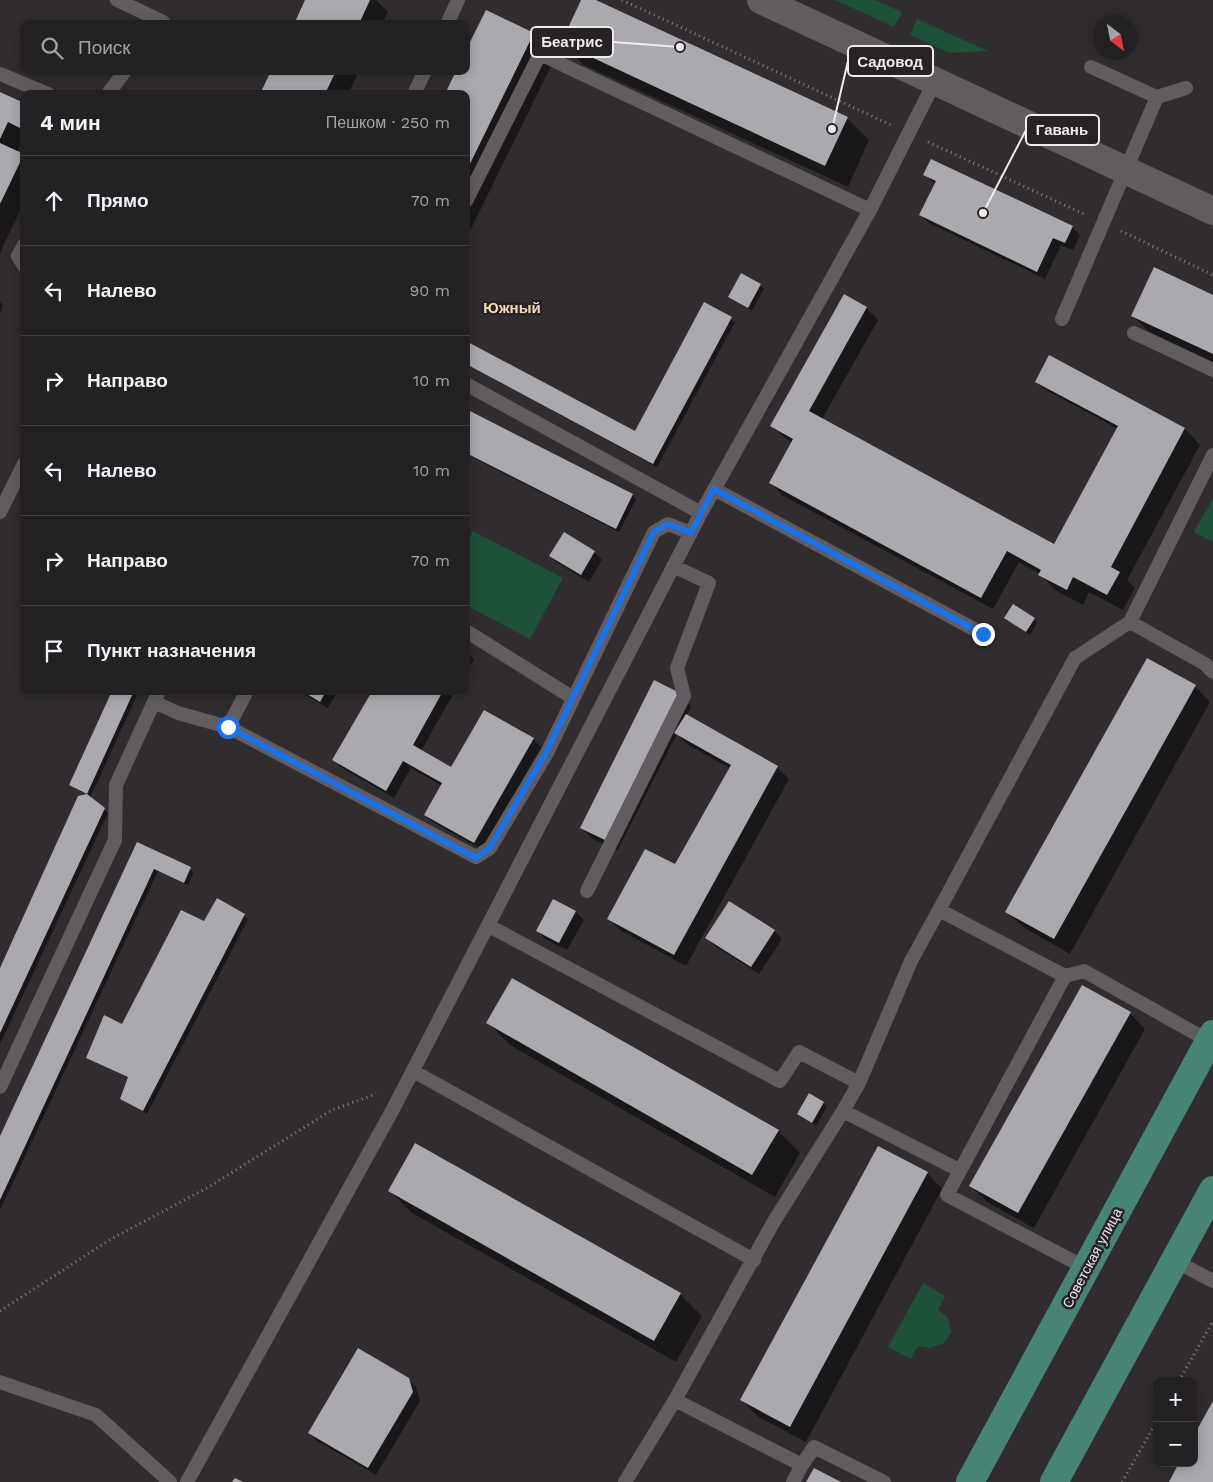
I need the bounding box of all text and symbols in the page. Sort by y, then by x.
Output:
north arrow [1093,15,1138,60]
search box [20,20,470,75]
callout: Беатрис [531,27,613,57]
text: Беатрис [541,33,603,51]
icon: search [38,34,66,62]
text: Поиск [78,36,131,59]
callout: Садовод [848,46,933,76]
text: Садовод [857,53,923,71]
text: 4 мин [40,110,101,135]
text: Пешком · 250 m [326,113,450,132]
callout: Гавань [1026,115,1099,145]
text: Гавань [1036,121,1088,139]
icon: ahead [40,187,68,215]
text: Прямо [87,189,149,212]
text: 70 m [411,191,450,210]
icon: left [40,277,68,305]
text: Налево [87,279,157,302]
text: 90 m [409,281,450,300]
district label: Южный [483,299,541,317]
icon: right [40,367,68,395]
text: Направо [87,369,168,392]
text: 10 m [413,371,450,390]
icon: left [40,457,68,485]
text: Налево [87,459,157,482]
text: 10 m [413,461,450,480]
icon: right [40,547,68,575]
text: Направо [87,549,168,572]
text: 70 m [411,551,450,570]
route end [972,623,995,646]
icon: arrive [40,637,68,665]
text: Пункт назначения [87,639,256,662]
route start [217,716,240,739]
street label: Советская улица [1059,1205,1125,1311]
map controls [1153,1377,1198,1467]
button: + [1153,1377,1198,1422]
button: − [1153,1422,1198,1467]

